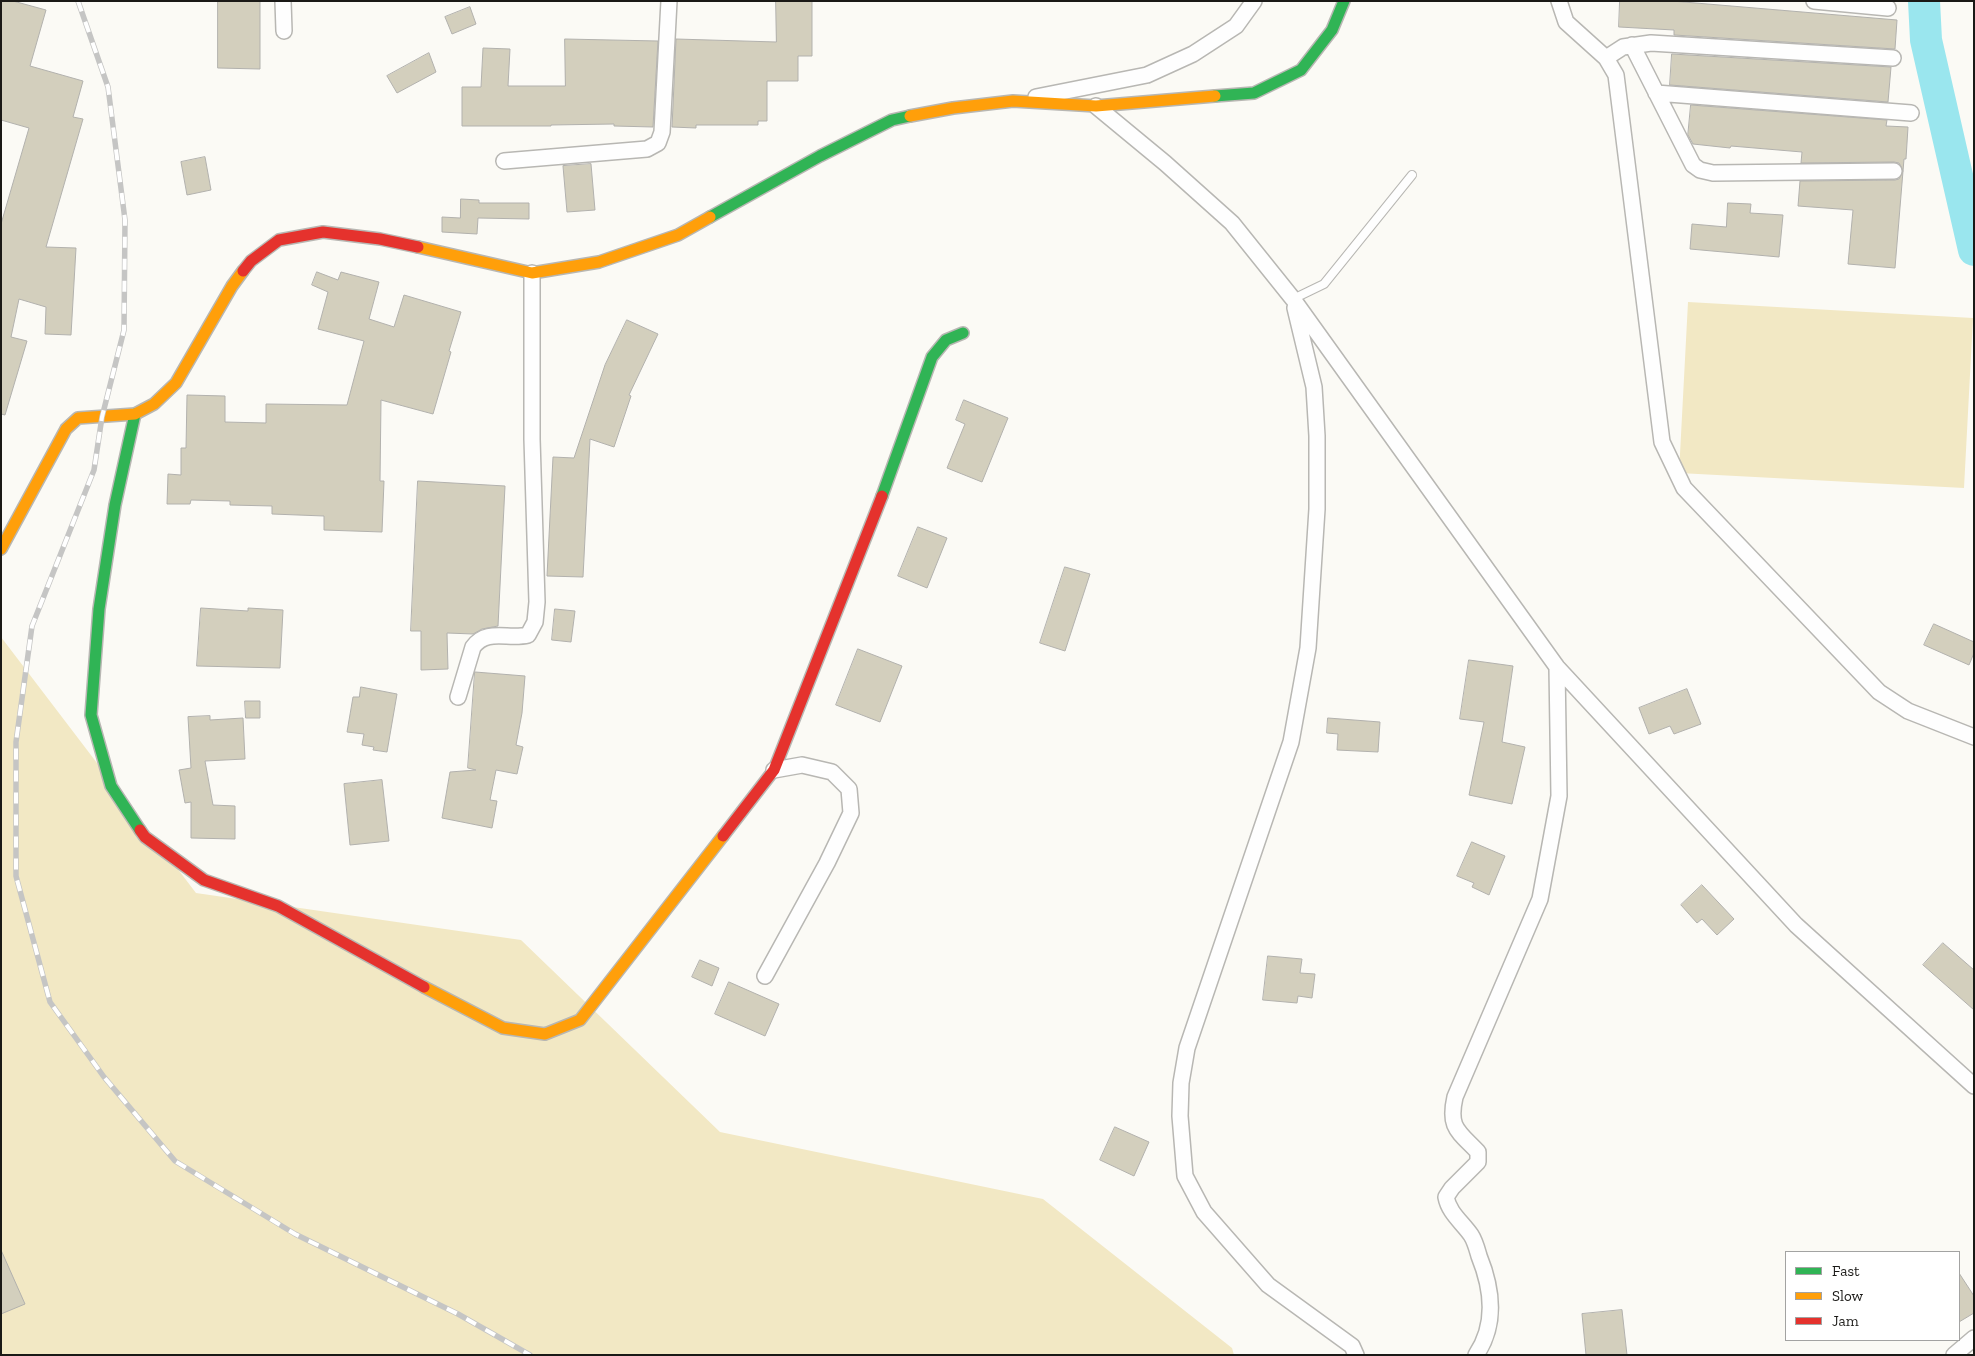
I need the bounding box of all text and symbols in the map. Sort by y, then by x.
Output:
legend [1785,1251,1960,1341]
text: Fast [1832,1262,1860,1280]
text: Slow [1832,1287,1863,1305]
text: Jam [1832,1312,1859,1330]

